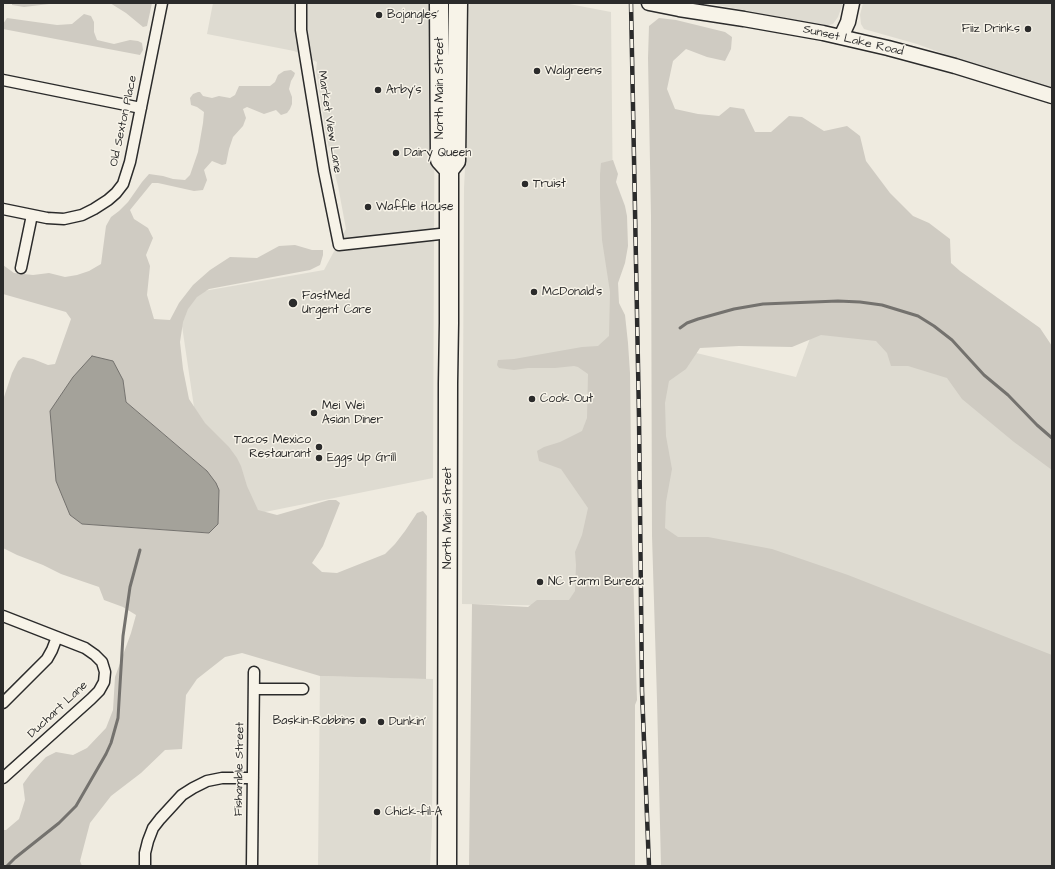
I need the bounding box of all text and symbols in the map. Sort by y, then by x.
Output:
place label: Bojangles' [387,8,439,22]
marker: Bojangles' [374,10,384,20]
street label: Sunset Lake Road [801,22,905,60]
place label: Fiiz Drinks [962,22,1020,36]
marker: Fiiz Drinks [1023,24,1033,34]
street label: North Main Street [433,37,447,139]
place label: Walgreens [545,64,602,78]
marker: Walgreens [532,66,542,76]
street label: Market View Lane [314,70,344,174]
street label: Old Sexton Place [107,74,141,168]
place label: Arby's [386,83,422,97]
marker: Arby's [373,85,383,95]
place label: Dairy Queen [404,146,471,160]
marker: Dairy Queen [391,148,401,158]
place label: Truist [533,177,566,191]
marker: Truist [520,179,530,189]
place label: Waffle House [376,200,453,214]
marker: Waffle House [363,202,373,212]
place label: McDonald's [542,285,602,299]
marker: McDonald's [529,287,539,297]
place label: FastMed Urgent Care [302,289,371,317]
marker: FastMed Urgent Care [287,297,299,309]
place label: Cook Out [540,392,593,406]
marker: Cook Out [527,394,537,404]
place label: Mei Wei Asian Diner [322,399,383,427]
marker: Mei Wei Asian Diner [309,408,319,418]
place label: Tacos Mexico Restaurant [234,433,311,461]
marker: Tacos Mexico Restaurant [314,442,324,452]
place label: Eggs Up Grill [327,451,396,465]
marker: Eggs Up Grill [314,453,324,463]
street label: North Main Street [441,467,455,569]
place label: NC Farm Bureau [548,575,644,589]
marker: NC Farm Bureau [535,577,545,587]
street label: Duchart Lane [25,679,91,741]
place label: Baskin-Robbins [273,714,355,728]
place label: Dunkin' [389,715,426,729]
marker: Baskin-Robbins [358,716,368,726]
marker: Dunkin' [376,717,386,727]
street label: Fishamble Street [232,722,248,816]
place label: Chick-fil-A [385,805,442,819]
marker: Chick-fil-A [372,807,382,817]

